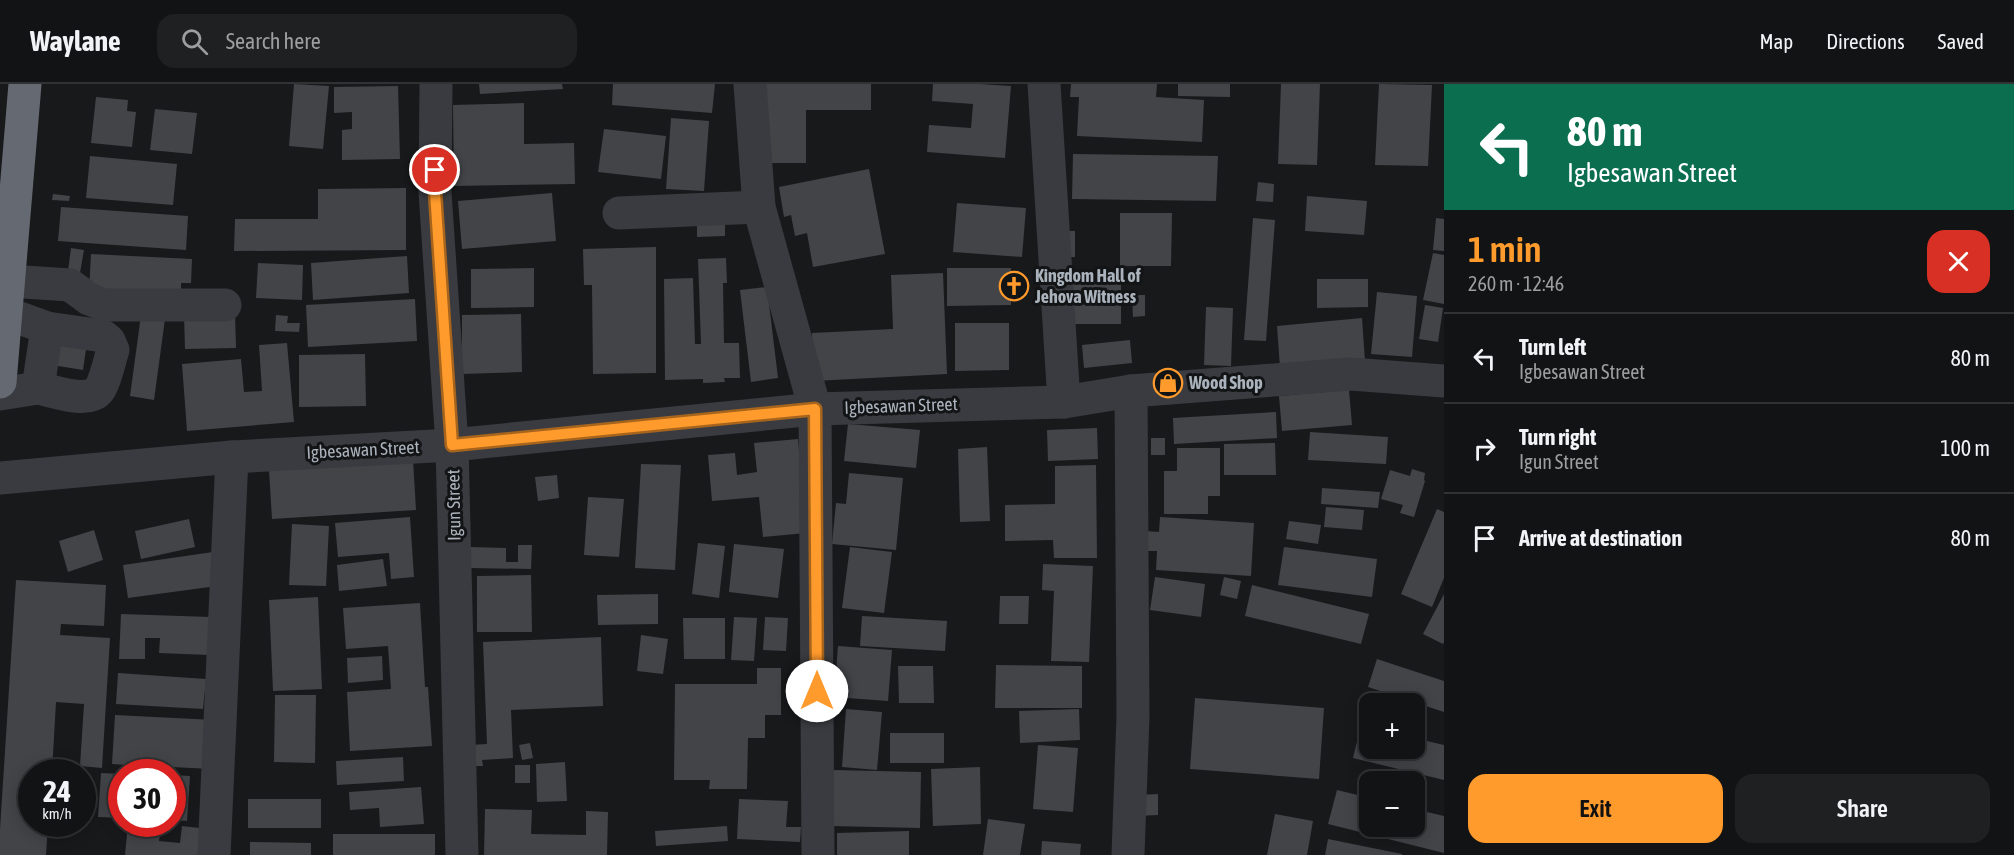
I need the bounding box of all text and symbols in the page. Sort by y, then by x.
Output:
search box [157,14,577,68]
text: Waylane [30,25,121,57]
icon: search [178,25,211,58]
text: Search here [226,28,321,54]
text: Map [1759,29,1793,53]
text: Directions [1826,29,1905,53]
text: Saved [1938,29,1984,53]
text: 80 m [1567,107,1642,155]
icon: left [1468,108,1546,186]
pin [409,144,460,195]
icon: arrive [418,153,451,186]
text: Igbesawan Street [1567,157,1737,188]
text: 1 min [1468,228,1542,270]
button: close [1927,230,1990,293]
place label: Kingdom Hall of Jehova Witness [1034,265,1142,307]
church icon: Kingdom Hall of Jehova Witness [998,270,1030,302]
text: 260 m · 12:46 [1468,272,1564,295]
text: Turn left [1519,334,1586,360]
icon: left [1468,342,1501,375]
text: 80 m [1950,345,1990,371]
text: Igbesawan Street [1519,360,1645,383]
shop icon: Wood Shop [1152,367,1184,399]
place label: Wood Shop [1188,372,1263,393]
street label: Igbesawan Street [844,393,958,418]
text: Turn right [1519,424,1596,450]
icon: right [1468,432,1501,465]
text: 100 m [1940,435,1990,461]
street label: Igbesawan Street [306,436,420,463]
text: Igun Street [1519,450,1599,473]
street label: Igun Street [442,469,465,541]
icon: arrive [1468,522,1501,555]
text: Arrive at destination [1519,525,1682,551]
text: 80 m [1950,525,1990,551]
position arrow [785,659,849,723]
map controls [1359,693,1425,837]
button: + [1359,693,1425,759]
speed limit sign: 30 [108,759,186,837]
button: − [1359,771,1425,837]
text: 24 [43,774,71,808]
button: Exit [1468,774,1723,843]
button: Share [1735,774,1990,843]
text: km/h [42,805,72,822]

